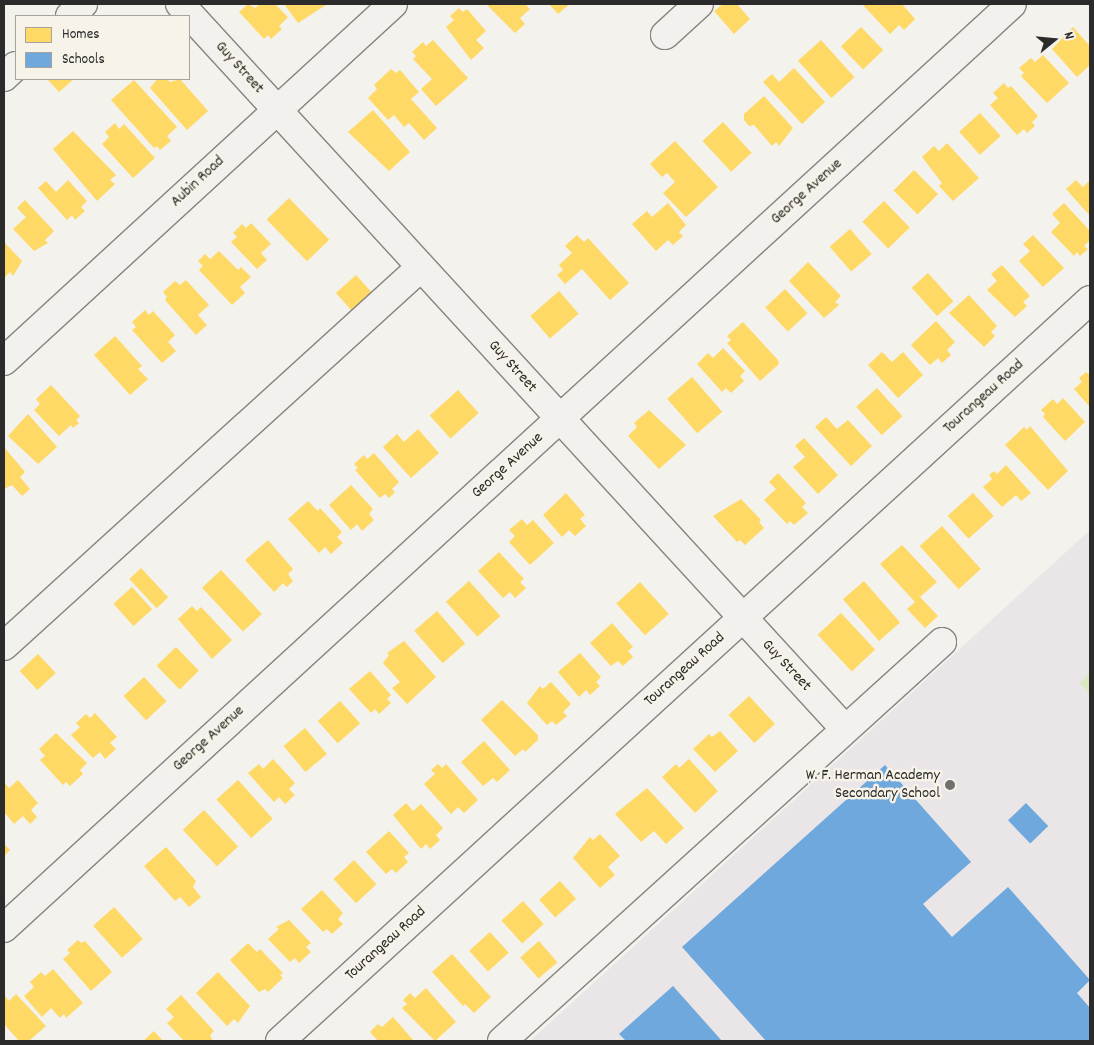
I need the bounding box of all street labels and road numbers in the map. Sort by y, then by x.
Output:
street label: Guy Street [210,38,268,98]
street label: Aubin Road [167,152,229,212]
street label: George Avenue [767,155,847,229]
street label: Guy Street [483,337,541,397]
street label: Tourangeau Road [940,356,1028,438]
street label: George Avenue [468,429,548,503]
street label: Tourangeau Road [641,629,729,711]
street label: Guy Street [757,636,815,696]
street label: George Avenue [169,702,249,776]
street label: Tourangeau Road [342,903,430,985]

